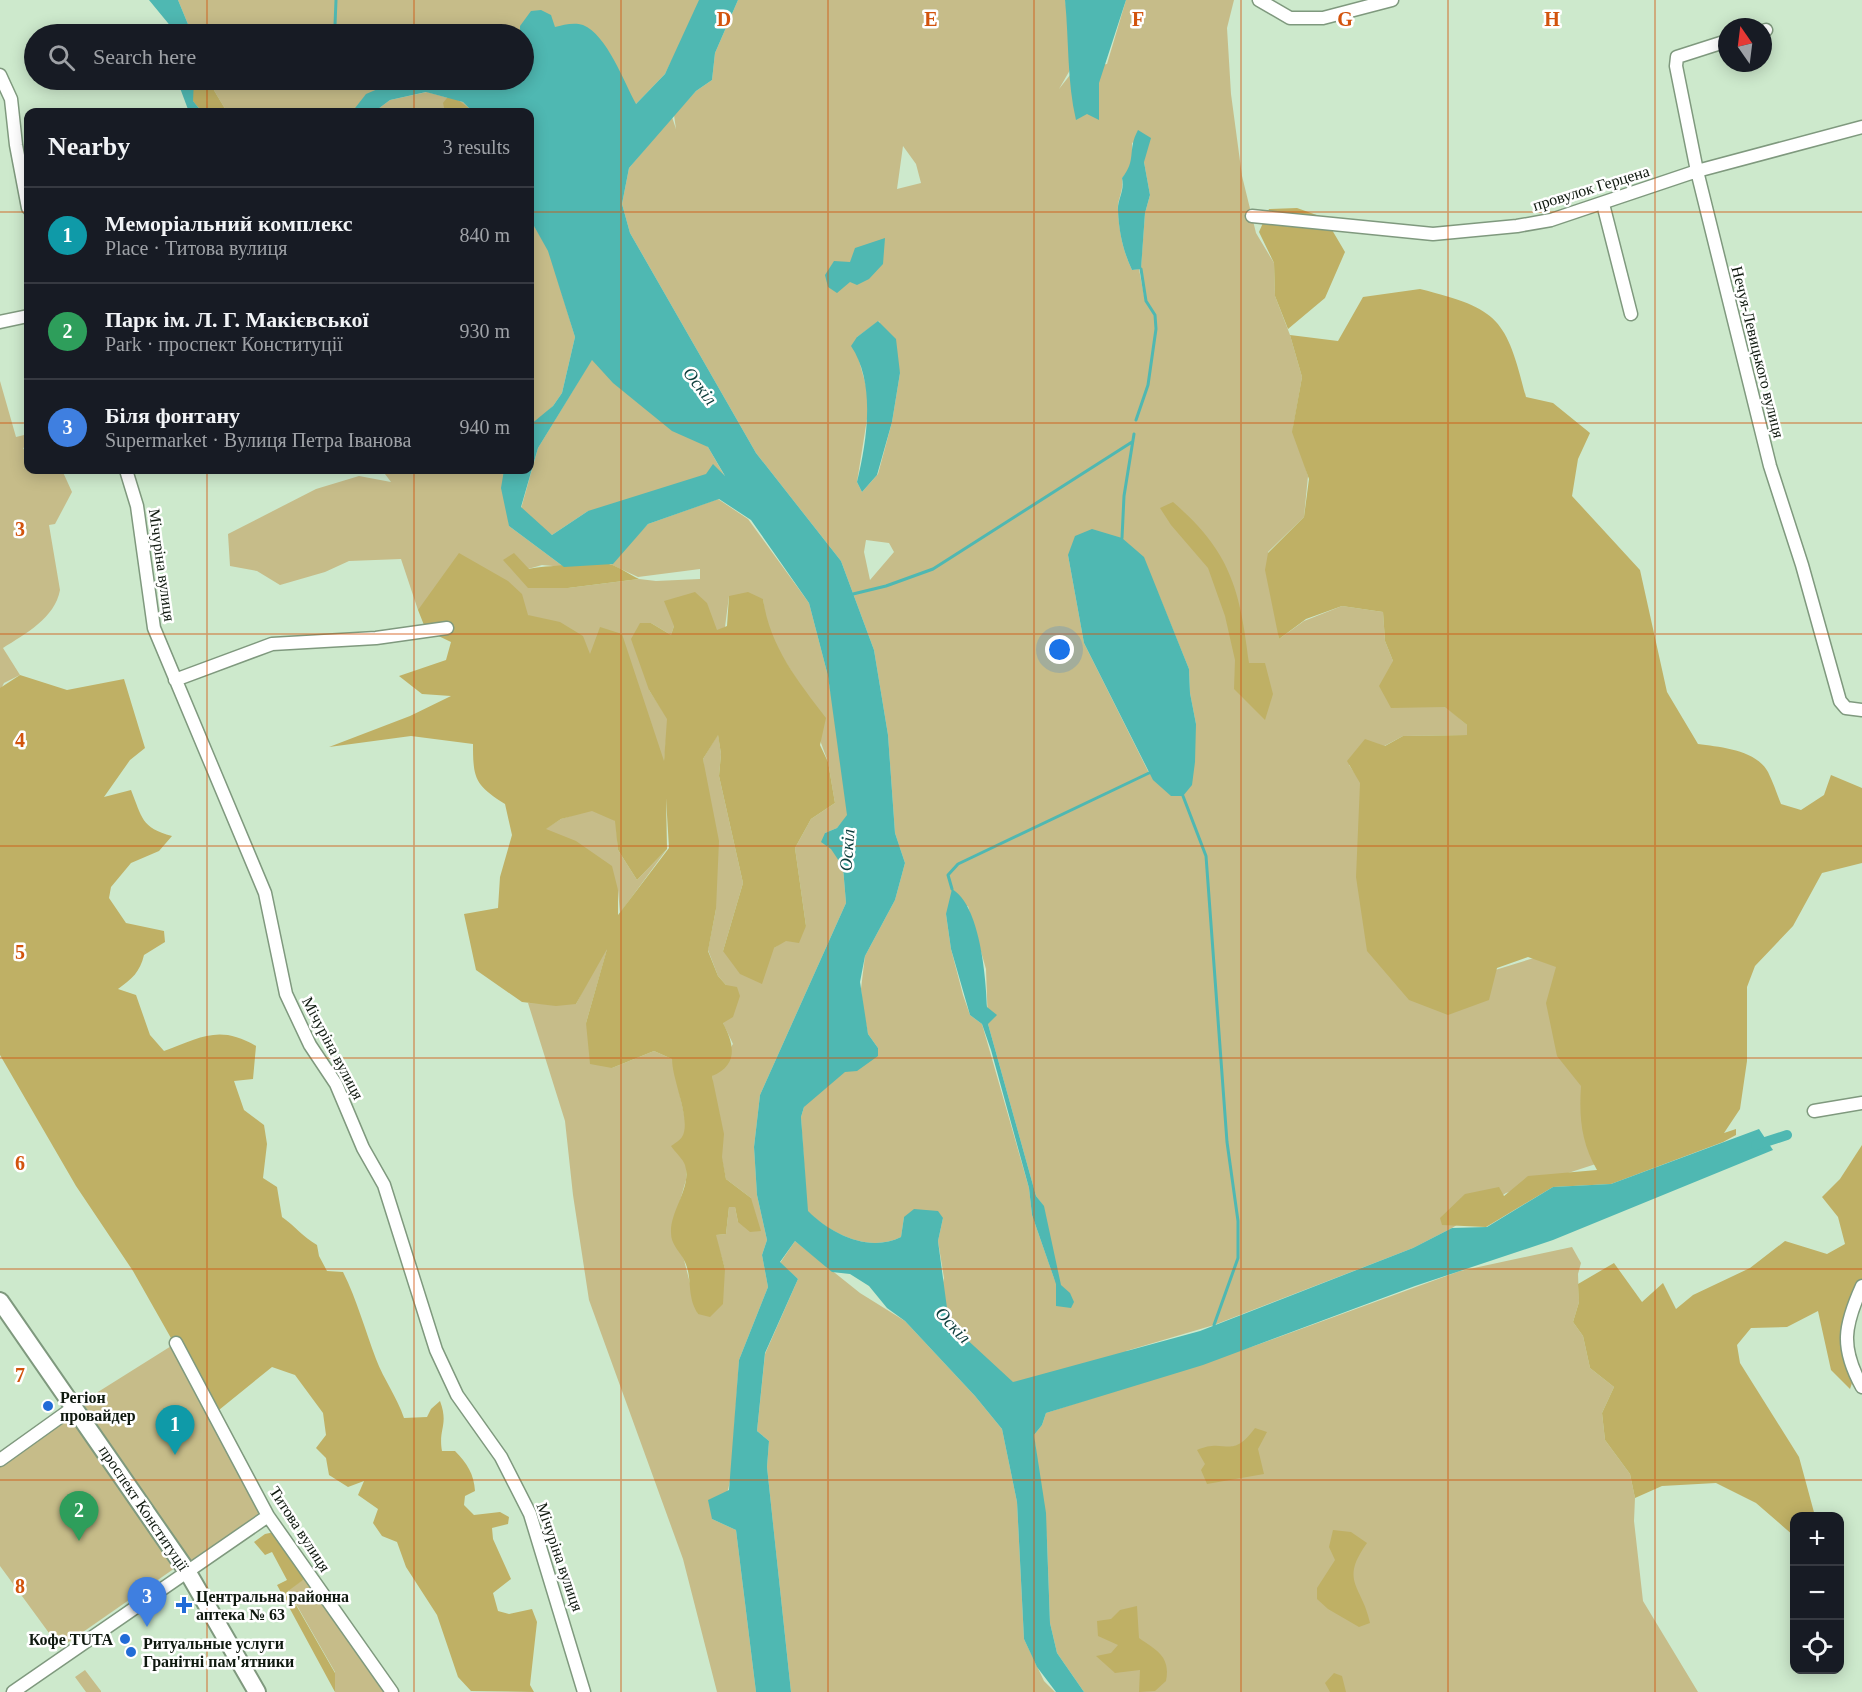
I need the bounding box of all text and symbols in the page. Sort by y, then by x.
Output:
text: D [717,8,731,30]
text: E [924,8,938,30]
text: F [1132,8,1144,30]
text: G [1337,8,1353,30]
text: H [1544,8,1560,30]
north arrow [1718,18,1772,72]
search box [24,24,534,90]
icon: search [45,41,78,74]
text: Search here [93,44,196,69]
text: Nearby [48,132,130,161]
text: 3 results [443,136,510,158]
street label: провулок Герцена [1531,162,1652,215]
text: Меморіальний комплекс [105,211,353,236]
text: 1 [63,224,73,246]
text: 840 m [459,224,510,246]
text: Place · Титова вулиця [105,237,287,259]
street label: Нечуя-Левицького вулиця [1727,264,1788,440]
text: Парк ім. Л. Г. Макієвської [105,307,369,332]
text: 2 [63,320,73,342]
text: 930 m [459,320,510,342]
text: Park · проспект Конституції [105,333,343,355]
water label: Оскіл [679,363,721,409]
text: Біля фонтану [105,403,240,428]
text: 3 [63,416,73,438]
text: 940 m [459,416,510,438]
text: Supermarket · Вулиця Петра Іванова [105,429,411,451]
street label: Мічуріна вулиця [145,508,178,623]
text: 3 [15,518,25,540]
your location [1045,635,1074,664]
text: 4 [15,729,25,751]
water label: Оскіл [836,828,858,872]
text: 5 [15,941,25,963]
street label: Мічуріна вулиця [298,994,367,1103]
text: 6 [15,1152,25,1174]
water label: Оскіл [931,1303,975,1347]
text: 7 [15,1364,25,1386]
place label: Регіон провайдер [60,1389,136,1425]
marker: Регіон провайдер [41,1399,55,1413]
pin: 1 [156,1406,195,1455]
street label: проспект Конституції [95,1442,193,1575]
street label: Титова вулиця [265,1483,334,1576]
pin: 2 [60,1492,98,1541]
street label: Мічуріна вулиця [533,1501,587,1614]
map controls [1790,1512,1844,1674]
button: + [1790,1512,1844,1566]
button: − [1790,1566,1844,1620]
text: 8 [15,1575,25,1597]
pin: 3 [128,1578,166,1627]
place label: Центральна районна аптека № 63 [196,1588,349,1623]
marker: Центральна районна аптека № 63 [177,1598,191,1612]
button: locate [1790,1620,1844,1674]
place label: Кофе TUTA [29,1631,113,1649]
marker: Кофе TUTA [118,1632,132,1646]
place label: Ритуальные услуги Гранітні пам'ятники [143,1635,294,1671]
marker: Ритуальные услуги Гранітні пам'ятники [124,1645,138,1659]

